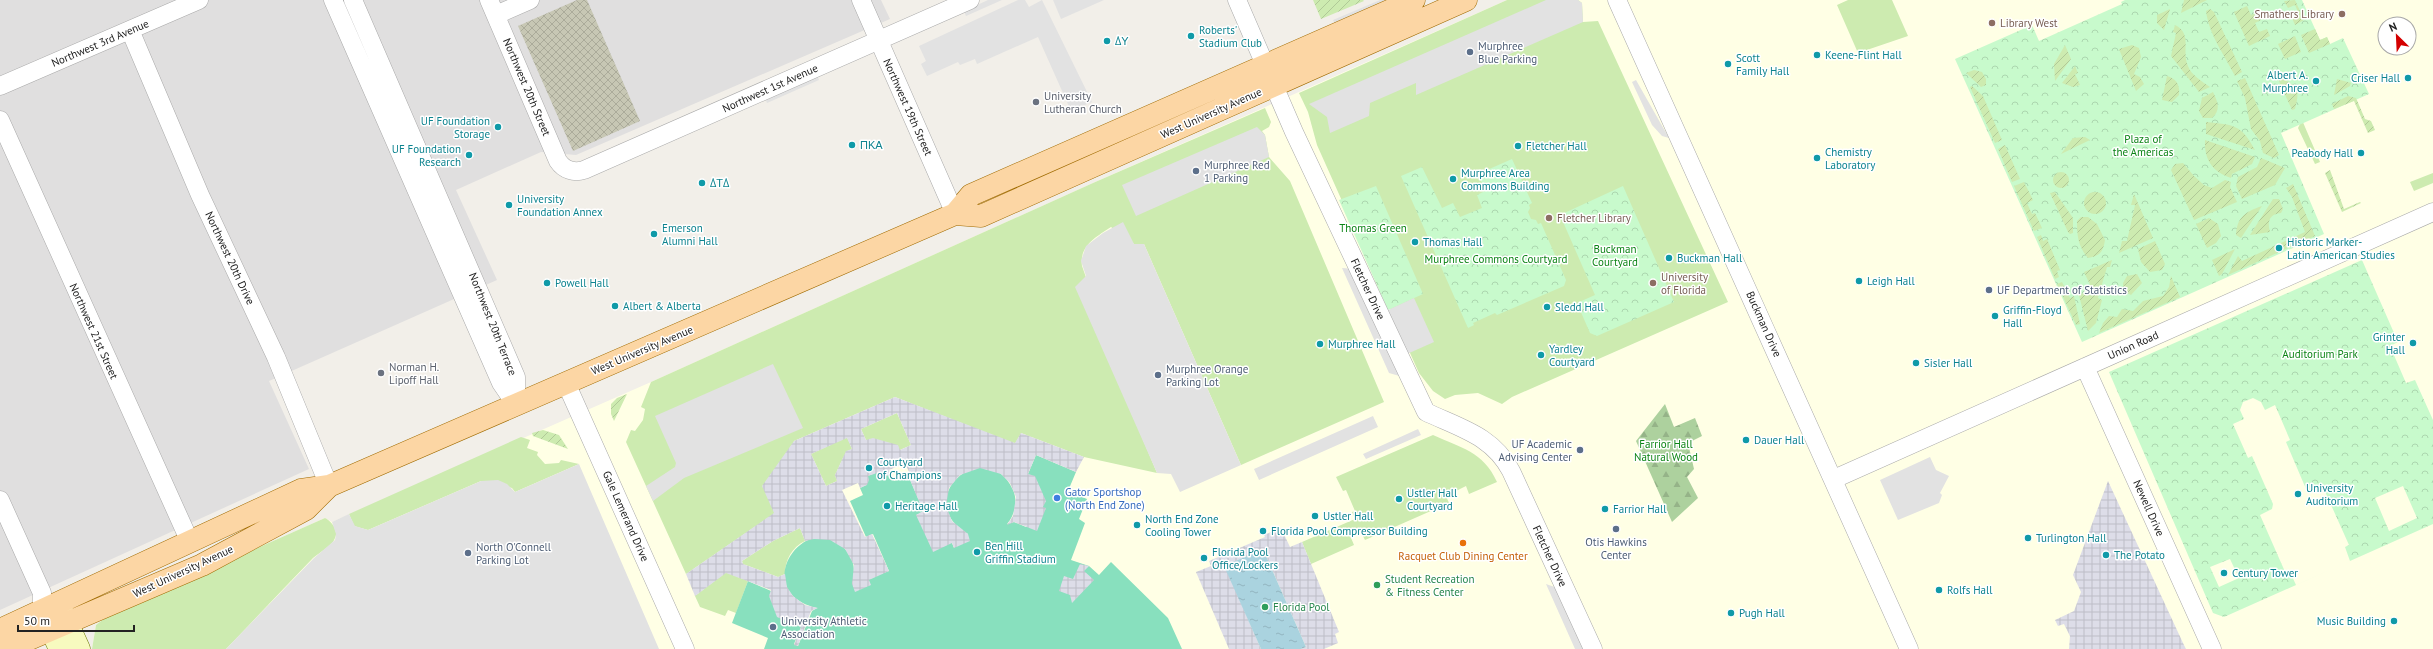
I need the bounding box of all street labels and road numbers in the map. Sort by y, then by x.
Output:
street label: Northwest 3rd Avenue [49,16,151,70]
street label: Northwest 20th Street [500,36,554,138]
street label: Northwest 19th Street [880,56,936,158]
street label: Northwest 1st Avenue [720,60,820,115]
street label: West University Avenue [1158,84,1264,142]
street label: Northwest 20th Drive [202,209,258,307]
street label: Fletcher Drive [1348,256,1388,322]
street label: Northwest 20th Terrace [466,270,520,378]
street label: Northwest 21st Street [67,281,122,381]
street label: Buckman Drive [1743,289,1785,359]
street label: West University Avenue [589,322,695,378]
street label: Union Road [2105,328,2161,362]
street label: Gale Lemerand Drive [600,468,652,564]
street label: Newell Drive [2130,478,2168,539]
street label: Fletcher Drive [1530,523,1570,589]
street label: West University Avenue [131,541,236,600]

